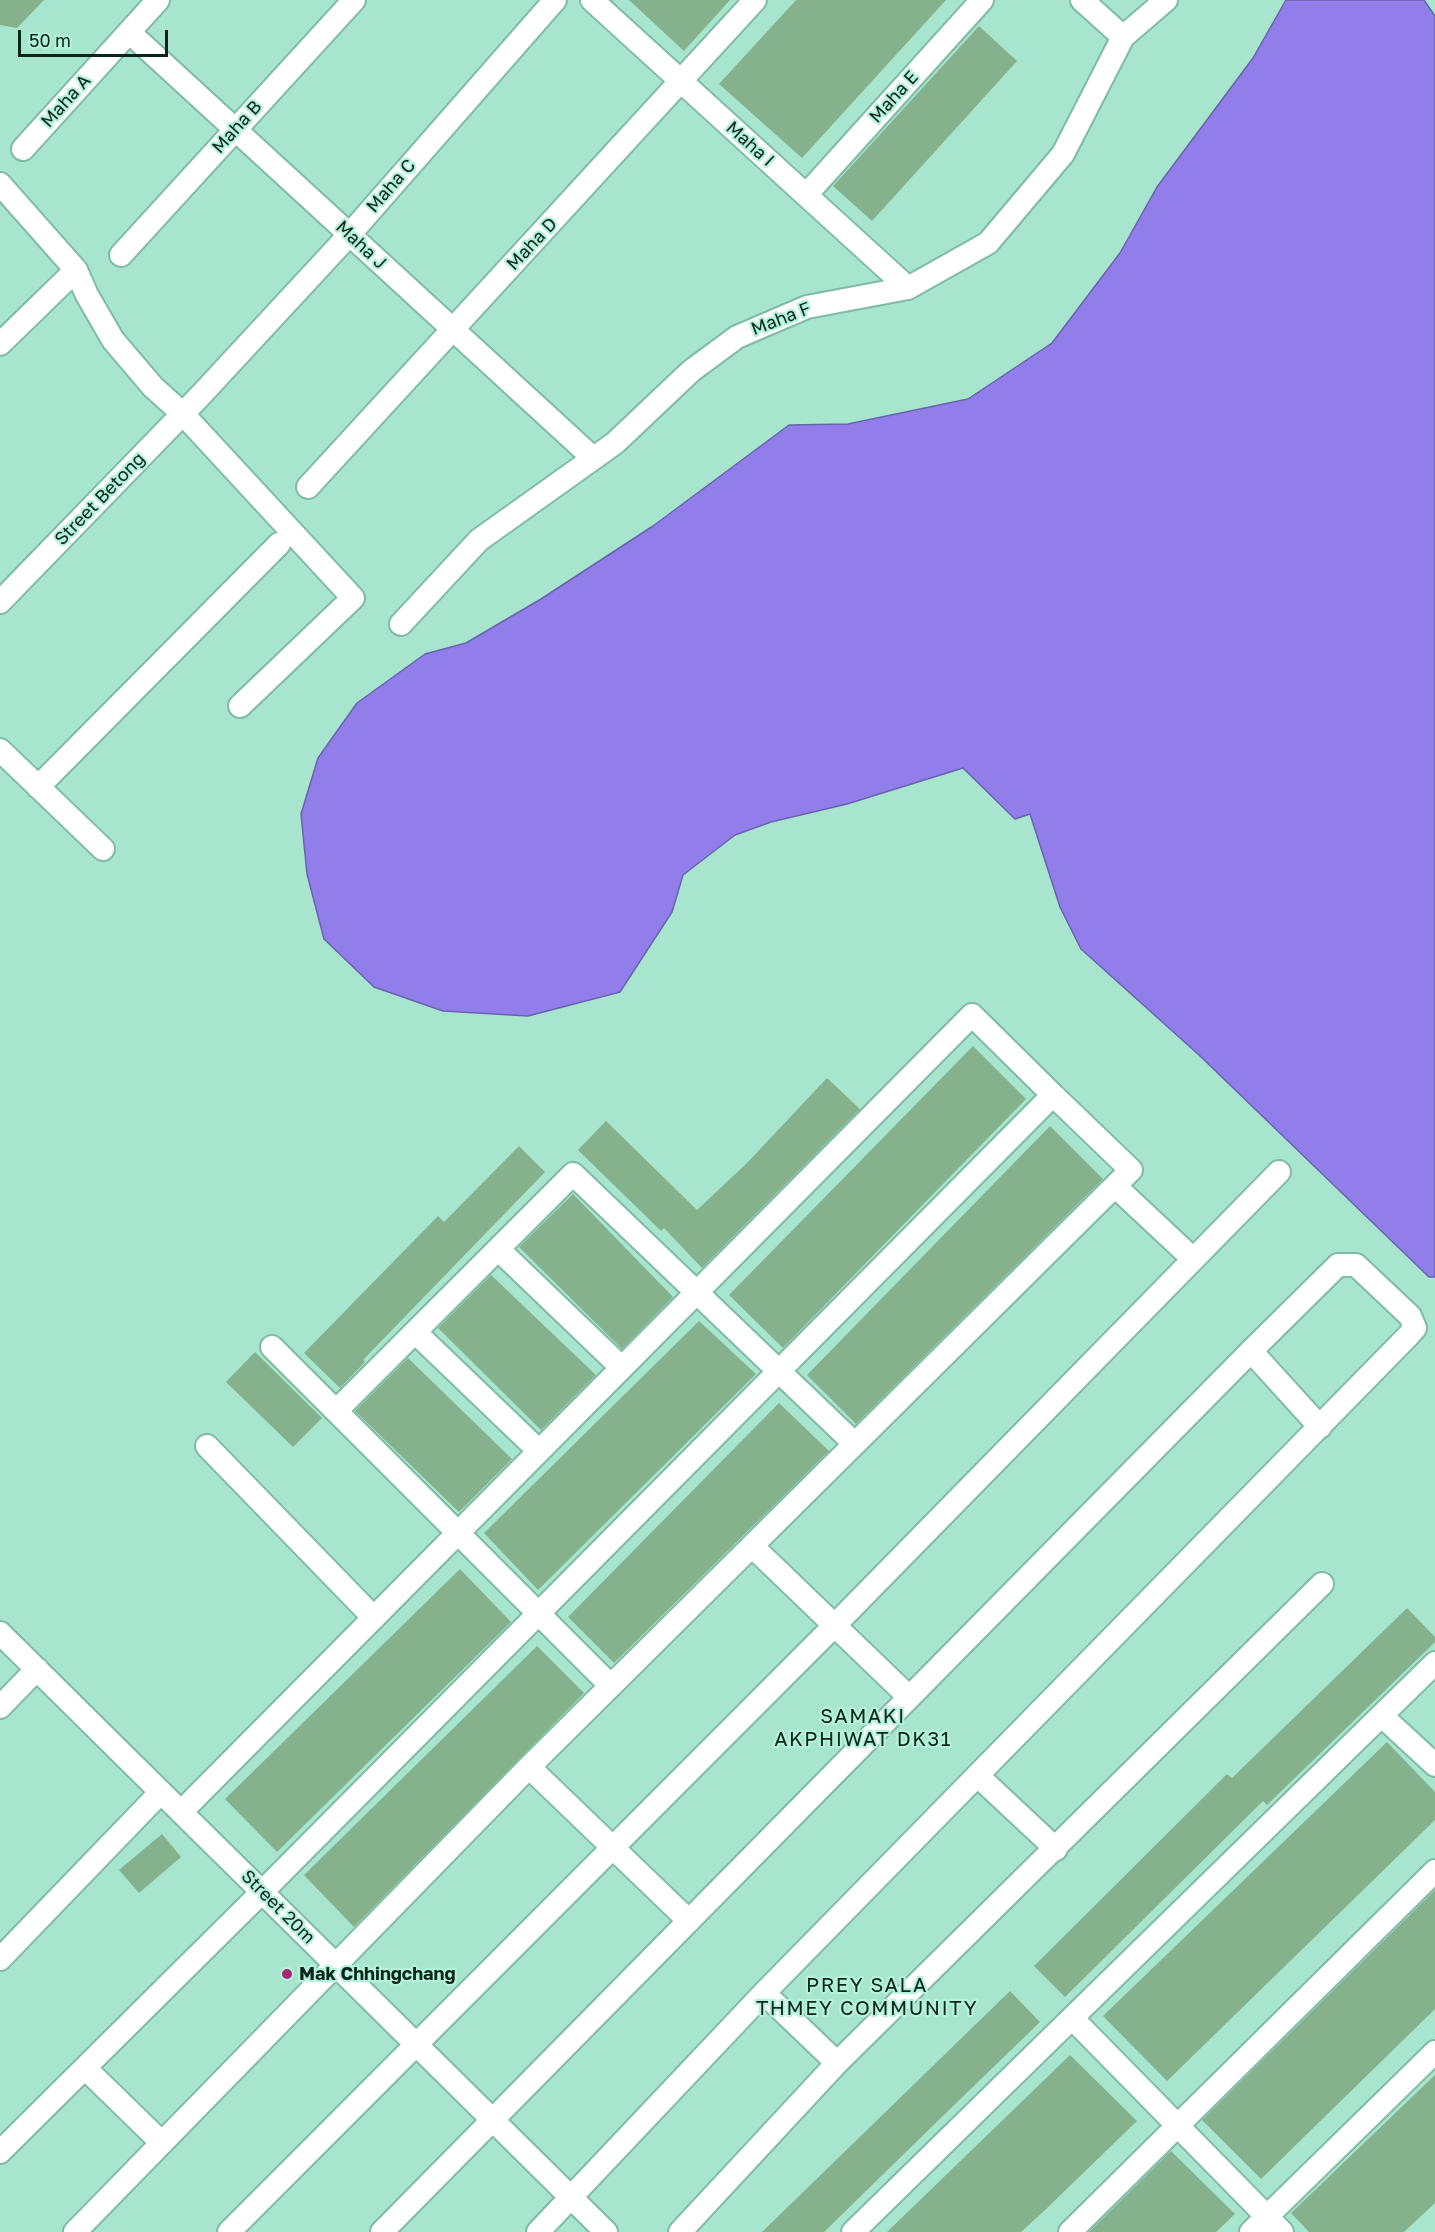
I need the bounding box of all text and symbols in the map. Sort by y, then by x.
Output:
scale bar [21,18,171,56]
text: 50 m [29,29,71,51]
street label: Maha E [865,67,923,127]
street label: Maha A [37,70,95,132]
street label: Maha B [208,96,266,158]
street label: Maha I [722,117,778,171]
street label: Maha C [362,155,420,217]
street label: Maha D [502,213,562,275]
street label: Maha J [331,216,391,274]
street label: Maha F [748,298,814,340]
street label: Street Betong [50,448,150,550]
district label: SAMAKI AKPHIWAT DK31 [774,1705,952,1752]
street label: Street 20m [237,1866,319,1948]
place label: Mak Chhingchang [299,1963,455,1985]
marker: Mak Chhingchang [280,1967,294,1981]
district label: PREY SALA THMEY COMMUNITY [756,1974,978,2021]

